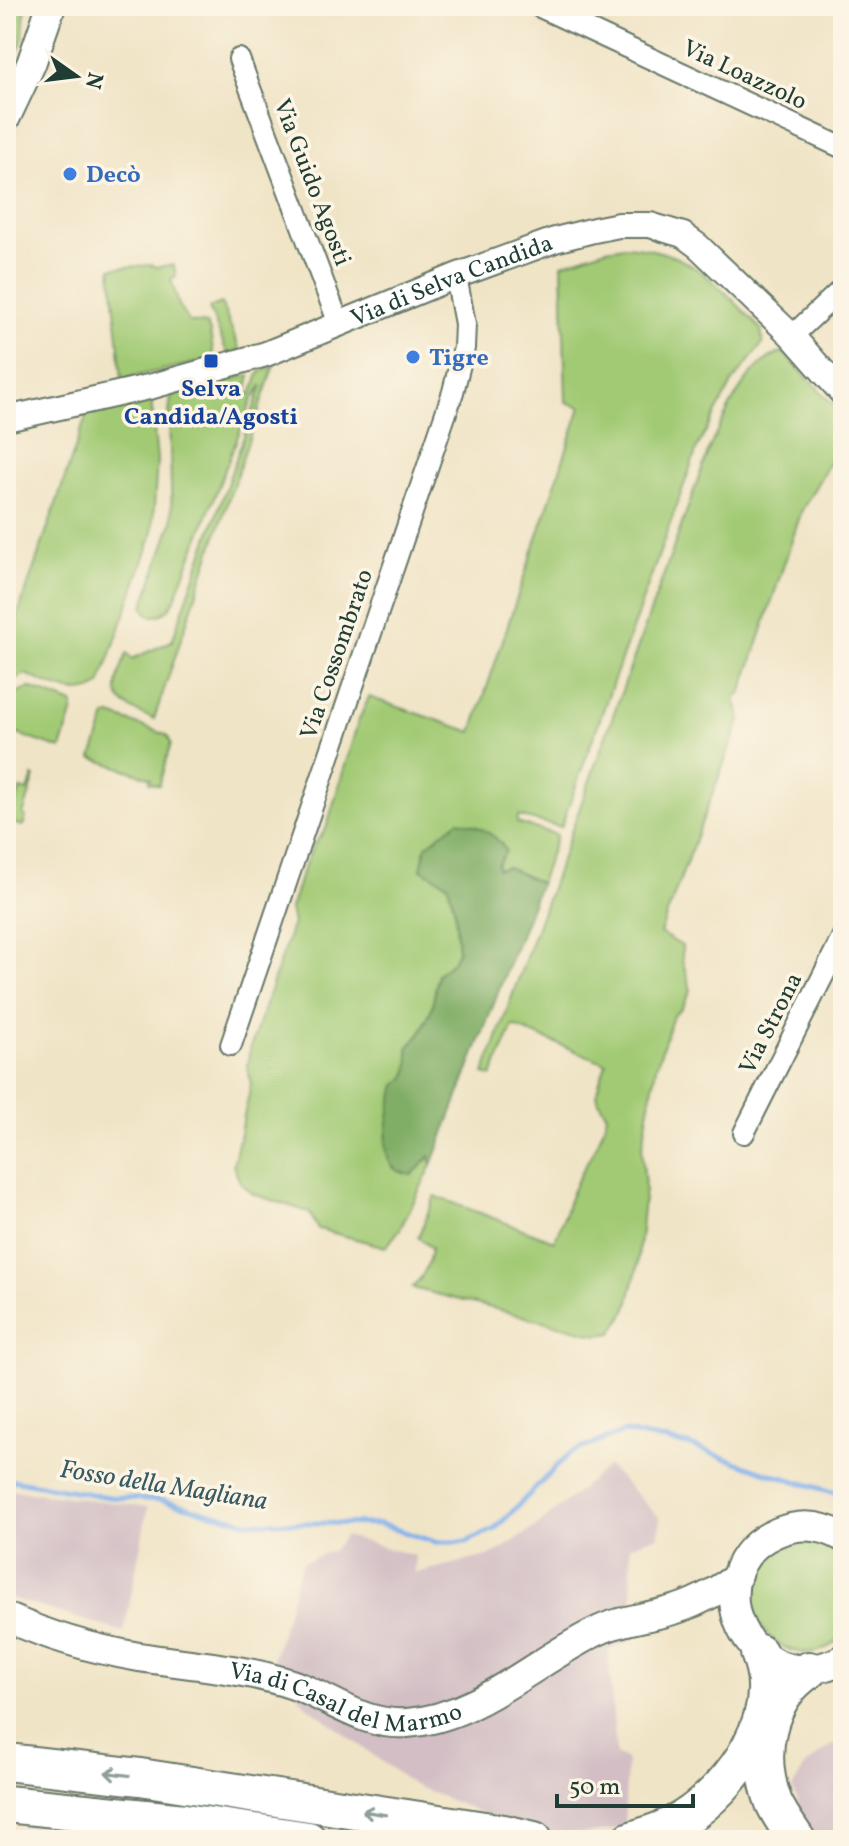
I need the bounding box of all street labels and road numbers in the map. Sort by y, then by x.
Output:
street label: Via Loazzolo [676,32,812,120]
street label: Via Guido Agosti [264,94,359,271]
street label: Via di Selva Candida [346,227,558,336]
street label: Via Cossombrato [293,565,383,744]
street label: Via Strona [732,967,812,1081]
street label: Via di Casal del Marmo [227,1655,467,1743]

